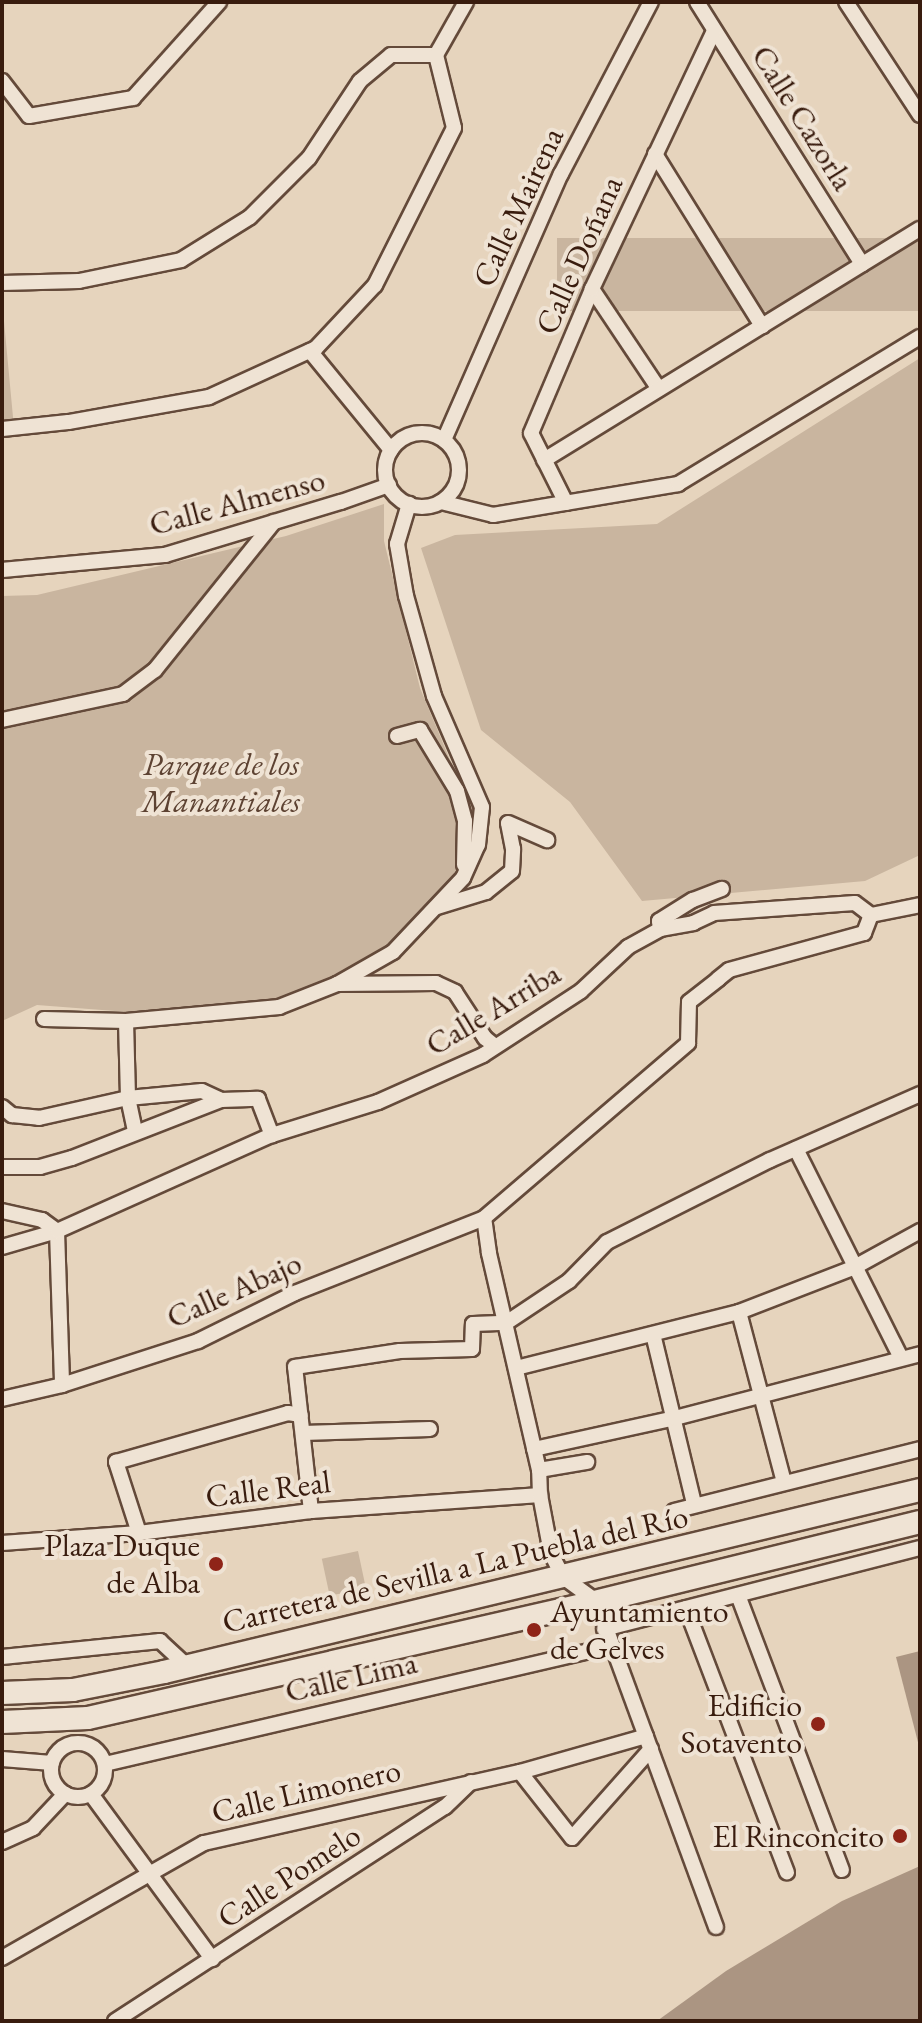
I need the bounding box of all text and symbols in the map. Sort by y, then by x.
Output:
street label: Calle Cazorla [743,38,863,198]
street label: Calle Mairena [464,121,572,293]
street label: Calle Doñana [527,170,631,340]
street label: Calle Almenso [145,460,329,544]
park label: Parque de los Manantiales [142,746,300,821]
street label: Calle Arriba [419,954,567,1064]
street label: Calle Abajo [161,1243,307,1337]
street label: Calle Real [203,1462,333,1516]
street label: Carretera de Sevilla a La Puebla del Río [218,1497,692,1641]
place label: Plaza Duque de Alba [44,1527,200,1602]
marker: Plaza Duque de Alba [207,1555,225,1573]
place label: Ayuntamiento de Gelves [550,1593,728,1668]
marker: Ayuntamiento de Gelves [525,1621,543,1639]
street label: Calle Lima [281,1643,421,1711]
place label: Edificio Sotavento [681,1687,802,1762]
marker: Edificio Sotavento [809,1715,827,1733]
street label: Calle Limonero [208,1751,404,1831]
street label: Calle Pomelo [210,1816,368,1936]
place label: El Rinconcito [712,1817,884,1855]
marker: El Rinconcito [891,1827,909,1845]

